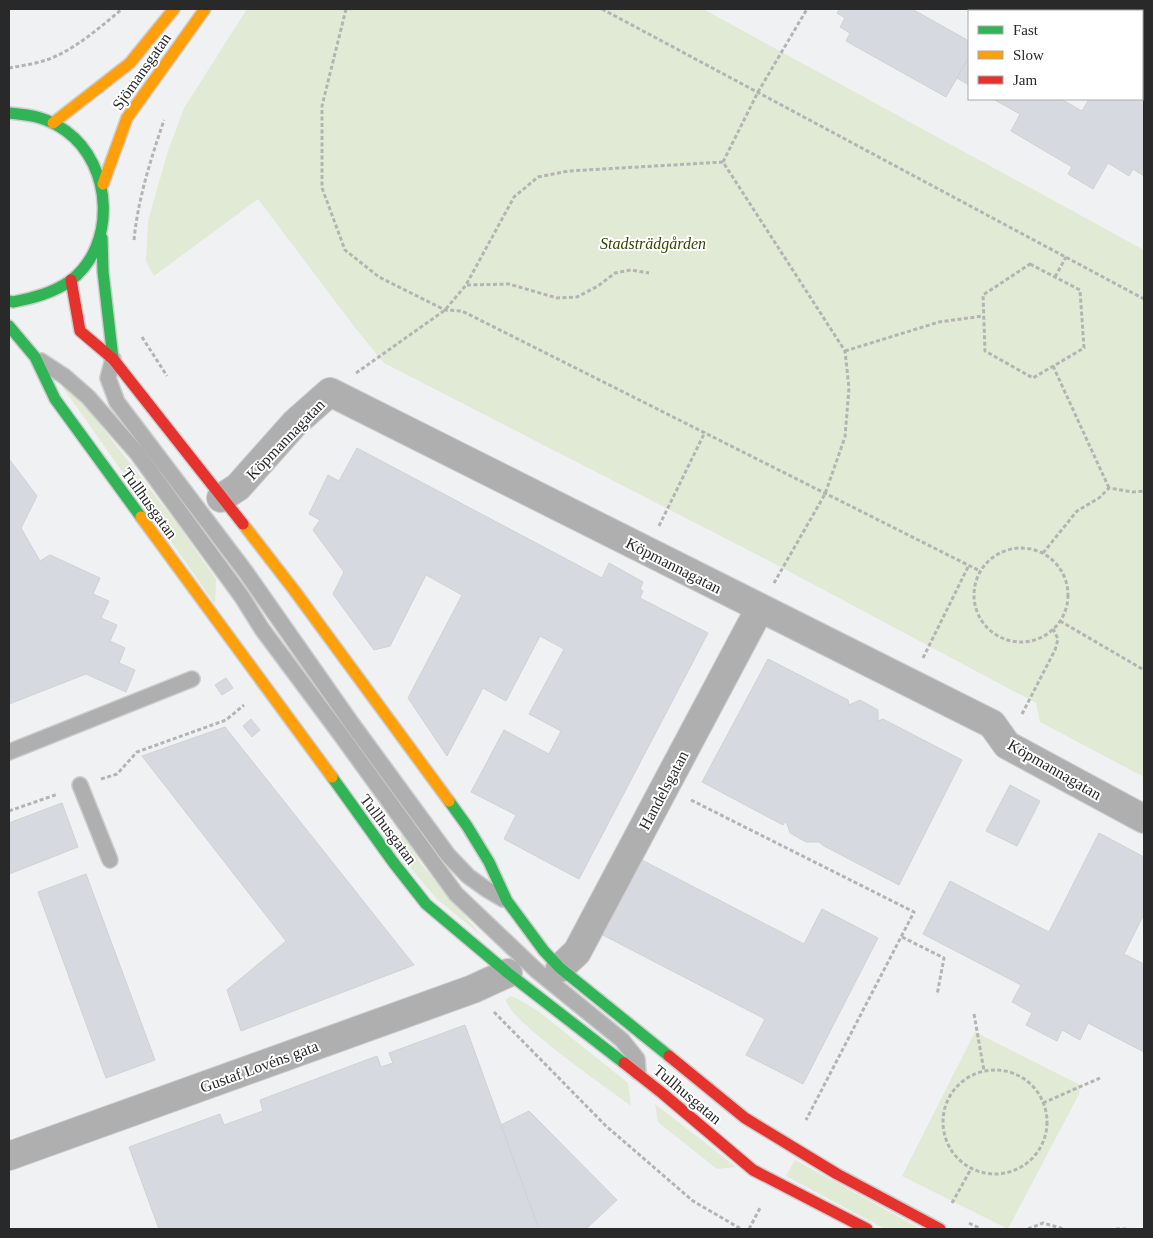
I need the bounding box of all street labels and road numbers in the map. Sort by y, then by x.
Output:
street label: Sjömansgatan [109,30,175,114]
street label: Köpmannagatan [243,396,329,484]
street label: Tullhusgatan [118,465,181,542]
street label: Köpmannagatan [623,534,724,598]
street label: Köpmannagatan [1005,736,1104,804]
street label: Handelsgatan [635,748,692,833]
street label: Tullhusgatan [356,791,420,868]
street label: Gustaf Lovéns gata [198,1037,321,1097]
street label: Tullhusgatan [650,1061,725,1128]

